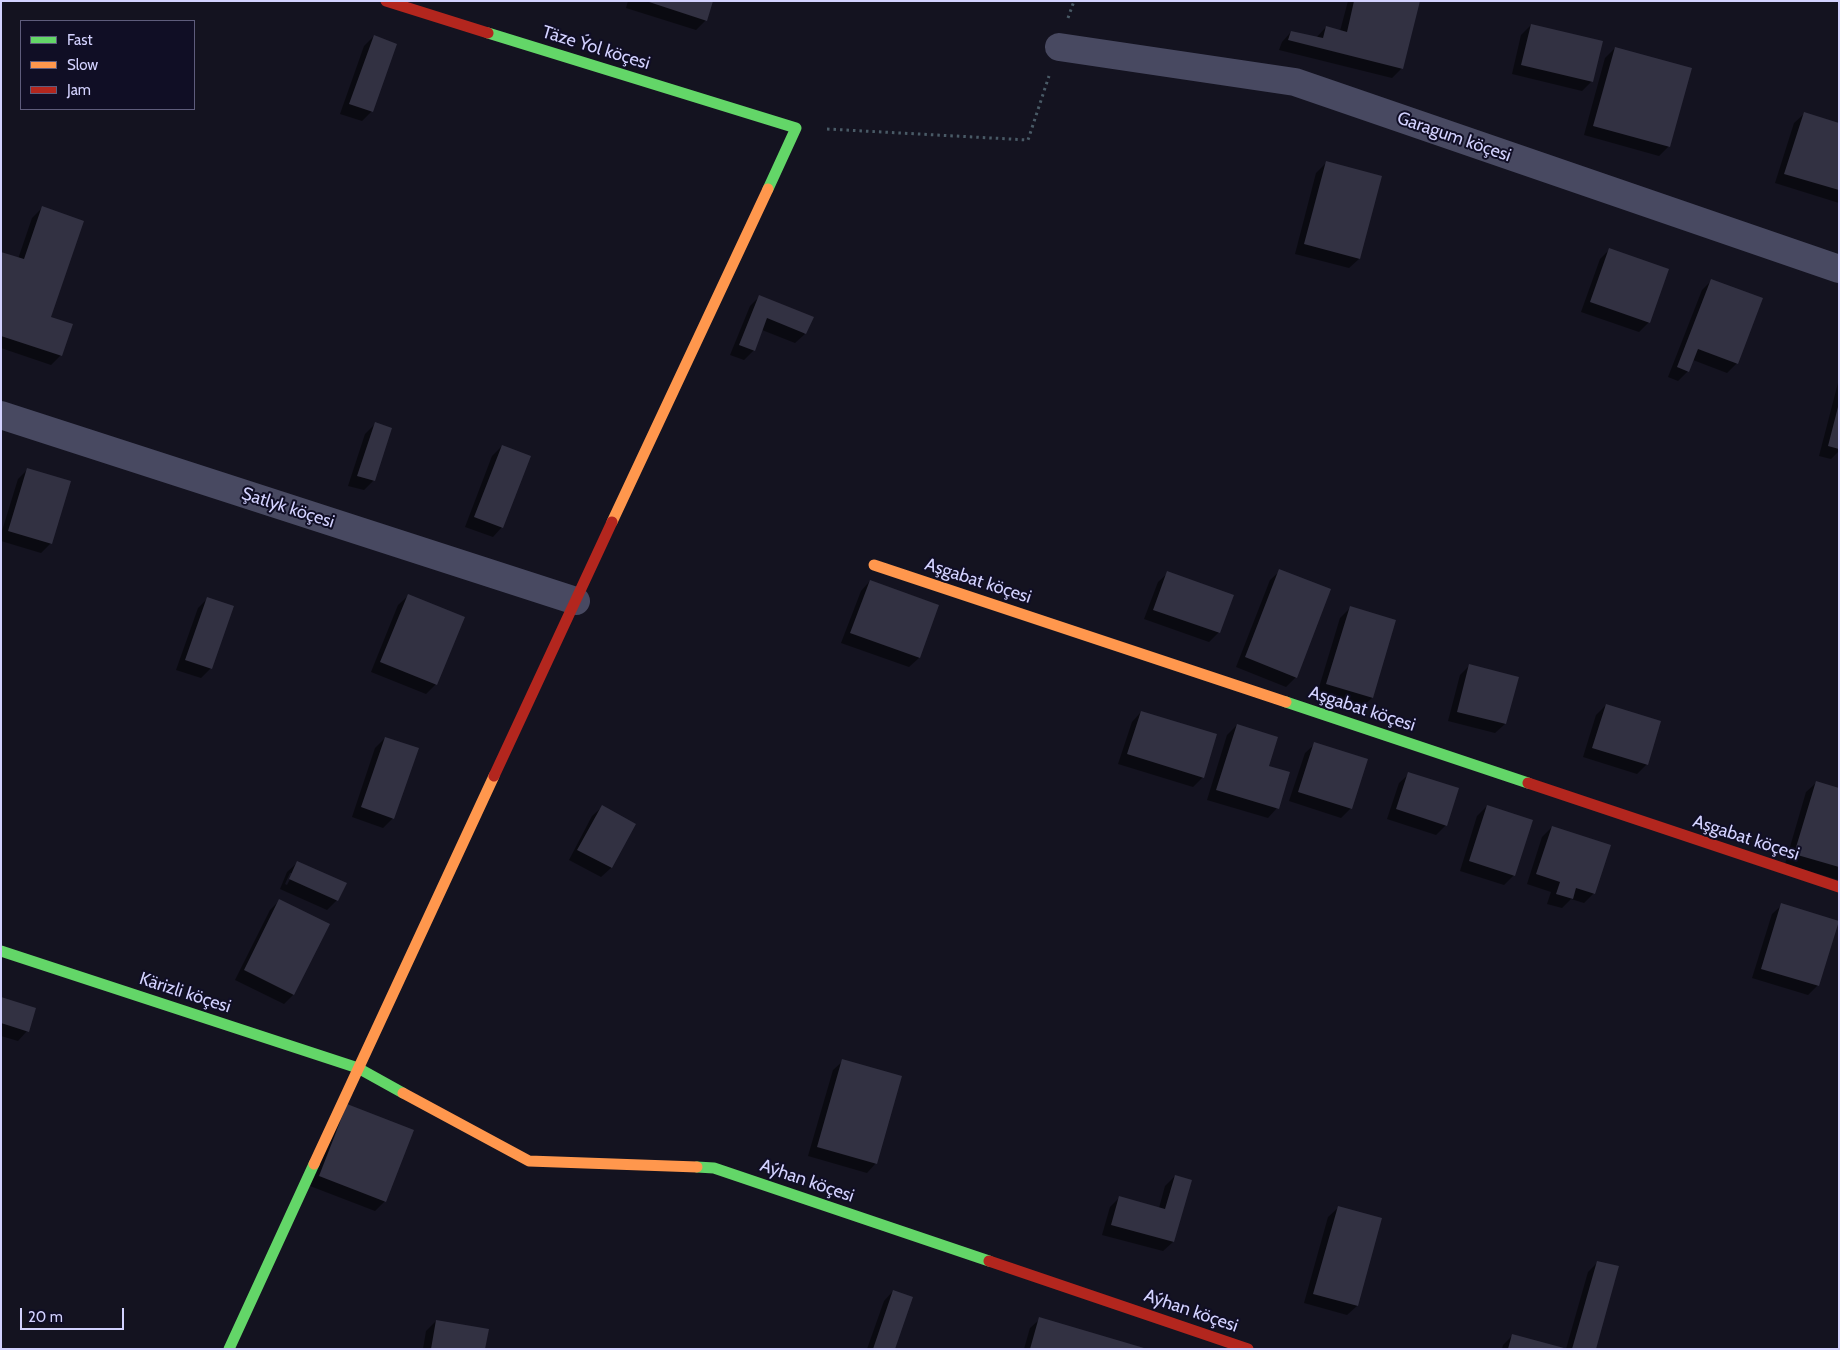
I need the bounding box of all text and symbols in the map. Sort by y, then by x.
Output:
legend [20,20,195,110]
street label: Täze Ýol köçesi [539,21,653,75]
text: Fast [67,31,92,49]
text: Slow [67,56,98,74]
text: Jam [67,81,91,99]
street label: Garagum köçesi [1394,107,1514,167]
street label: Şatlyk köçesi [239,483,337,533]
street label: Aşgabat köçesi [922,554,1034,608]
street label: Aşgabat köçesi [1306,682,1418,736]
street label: Aşgabat köçesi [1690,811,1802,865]
street label: Kärizli köçesi [136,968,234,1018]
street label: Aýhan köçesi [757,1155,857,1207]
street label: Aýhan köçesi [1141,1285,1241,1337]
scale bar [22,1298,126,1330]
text: 20 m [28,1308,63,1326]

